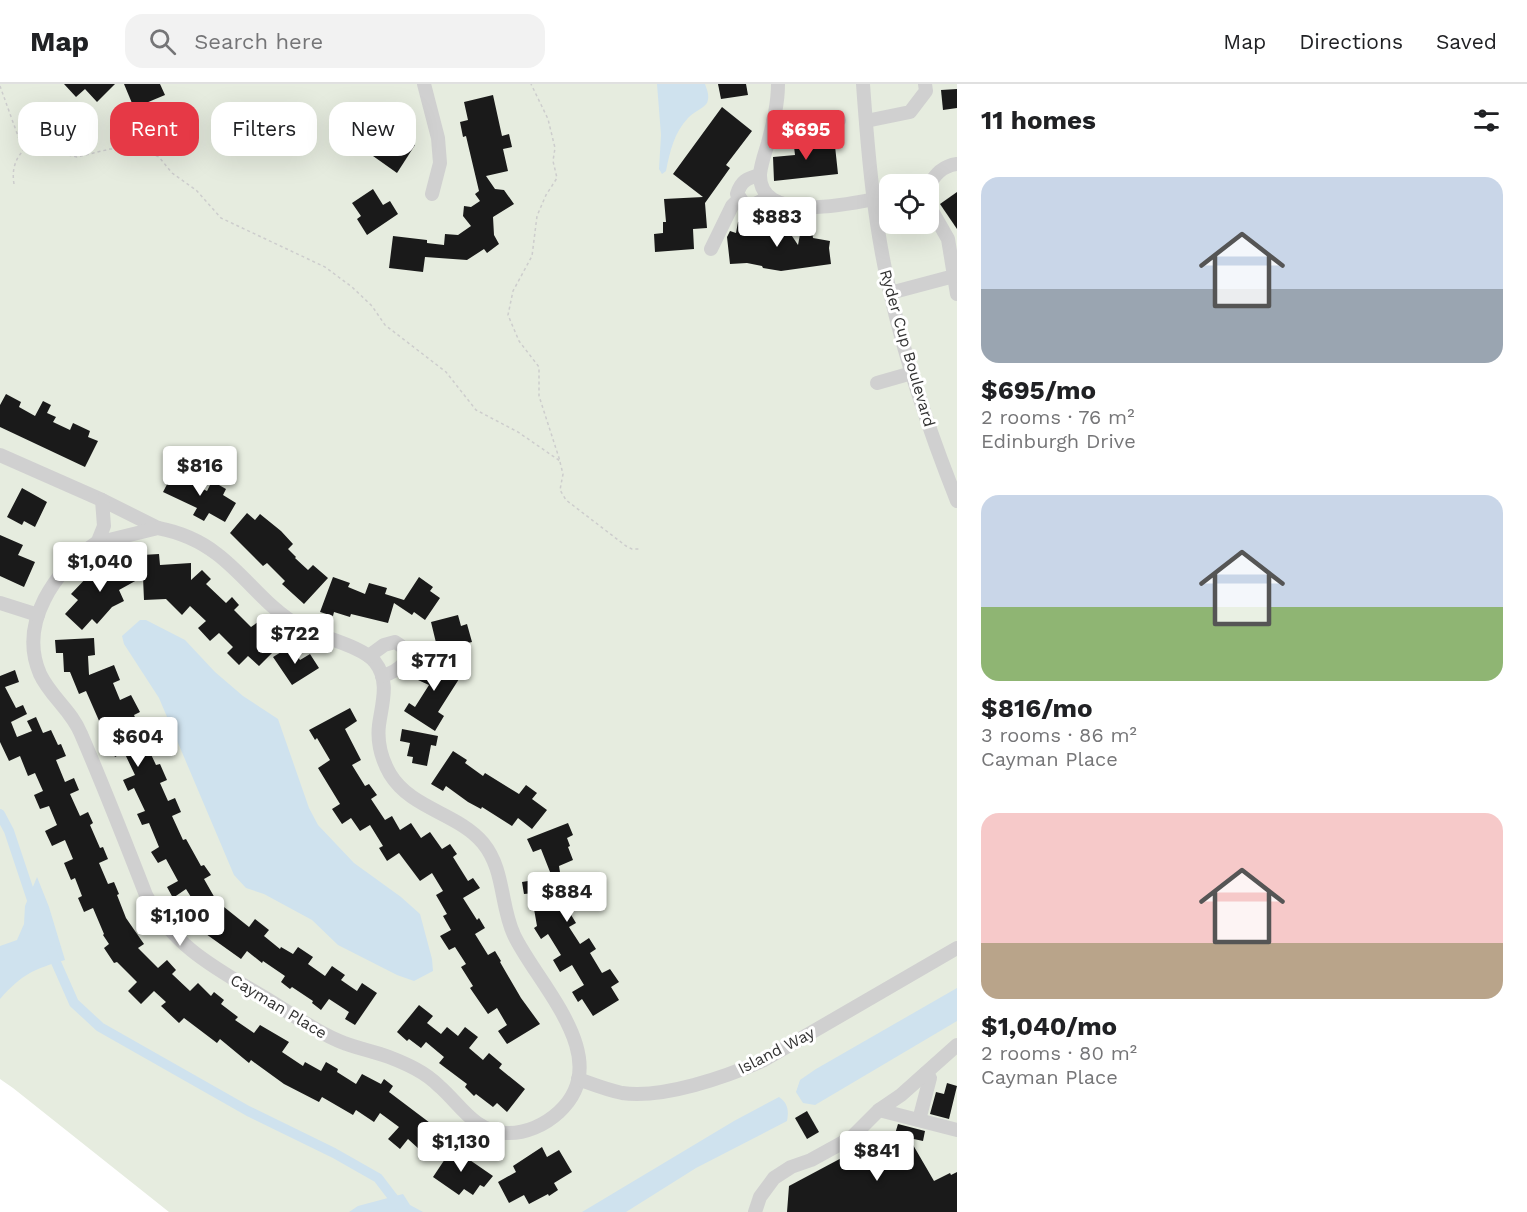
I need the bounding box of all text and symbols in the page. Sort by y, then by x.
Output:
search box [125,14,545,68]
text: Map [30,25,89,58]
icon: search [146,25,179,58]
text: Search here [194,29,323,54]
text: Map [1223,29,1266,54]
text: Directions [1299,29,1403,54]
text: Saved [1436,29,1497,54]
chip: Buy [18,102,98,156]
chip: Rent [110,102,199,156]
chip: Filters [211,102,317,156]
chip: New [329,102,416,156]
icon: filters [1470,104,1503,137]
text: 11 homes [981,105,1096,135]
pin: $695 [770,110,842,161]
text: $695 [782,117,831,141]
map controls [879,174,939,234]
button: locate [879,174,939,234]
pin: $883 [741,197,813,248]
text: $883 [752,204,802,228]
icon: home [1188,216,1296,324]
street label: Ryder Cup Boulevard [876,267,939,429]
text: $695/mo [981,375,1096,405]
text: 2 rooms · 76 m² [981,405,1134,429]
text: Edinburgh Drive [981,429,1136,453]
pin: $816 [164,446,236,497]
text: $816 [177,453,223,477]
icon: home [1188,534,1296,642]
pin: $1,040 [51,542,149,593]
text: $1,040 [67,549,133,573]
pin: $722 [259,614,331,665]
text: $722 [271,621,319,645]
pin: $771 [398,641,470,692]
text: $771 [411,648,457,672]
text: $816/mo [981,693,1093,723]
pin: $604 [102,717,174,768]
text: 3 rooms · 86 m² [981,723,1137,747]
text: $604 [113,724,163,748]
text: Cayman Place [981,747,1118,771]
icon: home [1188,852,1296,960]
pin: $884 [531,872,603,923]
text: $884 [542,879,592,903]
pin: $1,100 [131,896,229,947]
text: $1,100 [150,903,210,927]
street label: Cayman Place [227,970,331,1043]
text: $1,040/mo [981,1011,1117,1041]
street label: Island Way [735,1023,818,1078]
text: 2 rooms · 80 m² [981,1041,1137,1065]
text: Cayman Place [981,1065,1118,1089]
pin: $1,130 [412,1122,510,1173]
text: $1,130 [432,1129,490,1153]
pin: $841 [841,1131,913,1182]
text: $841 [854,1138,900,1162]

